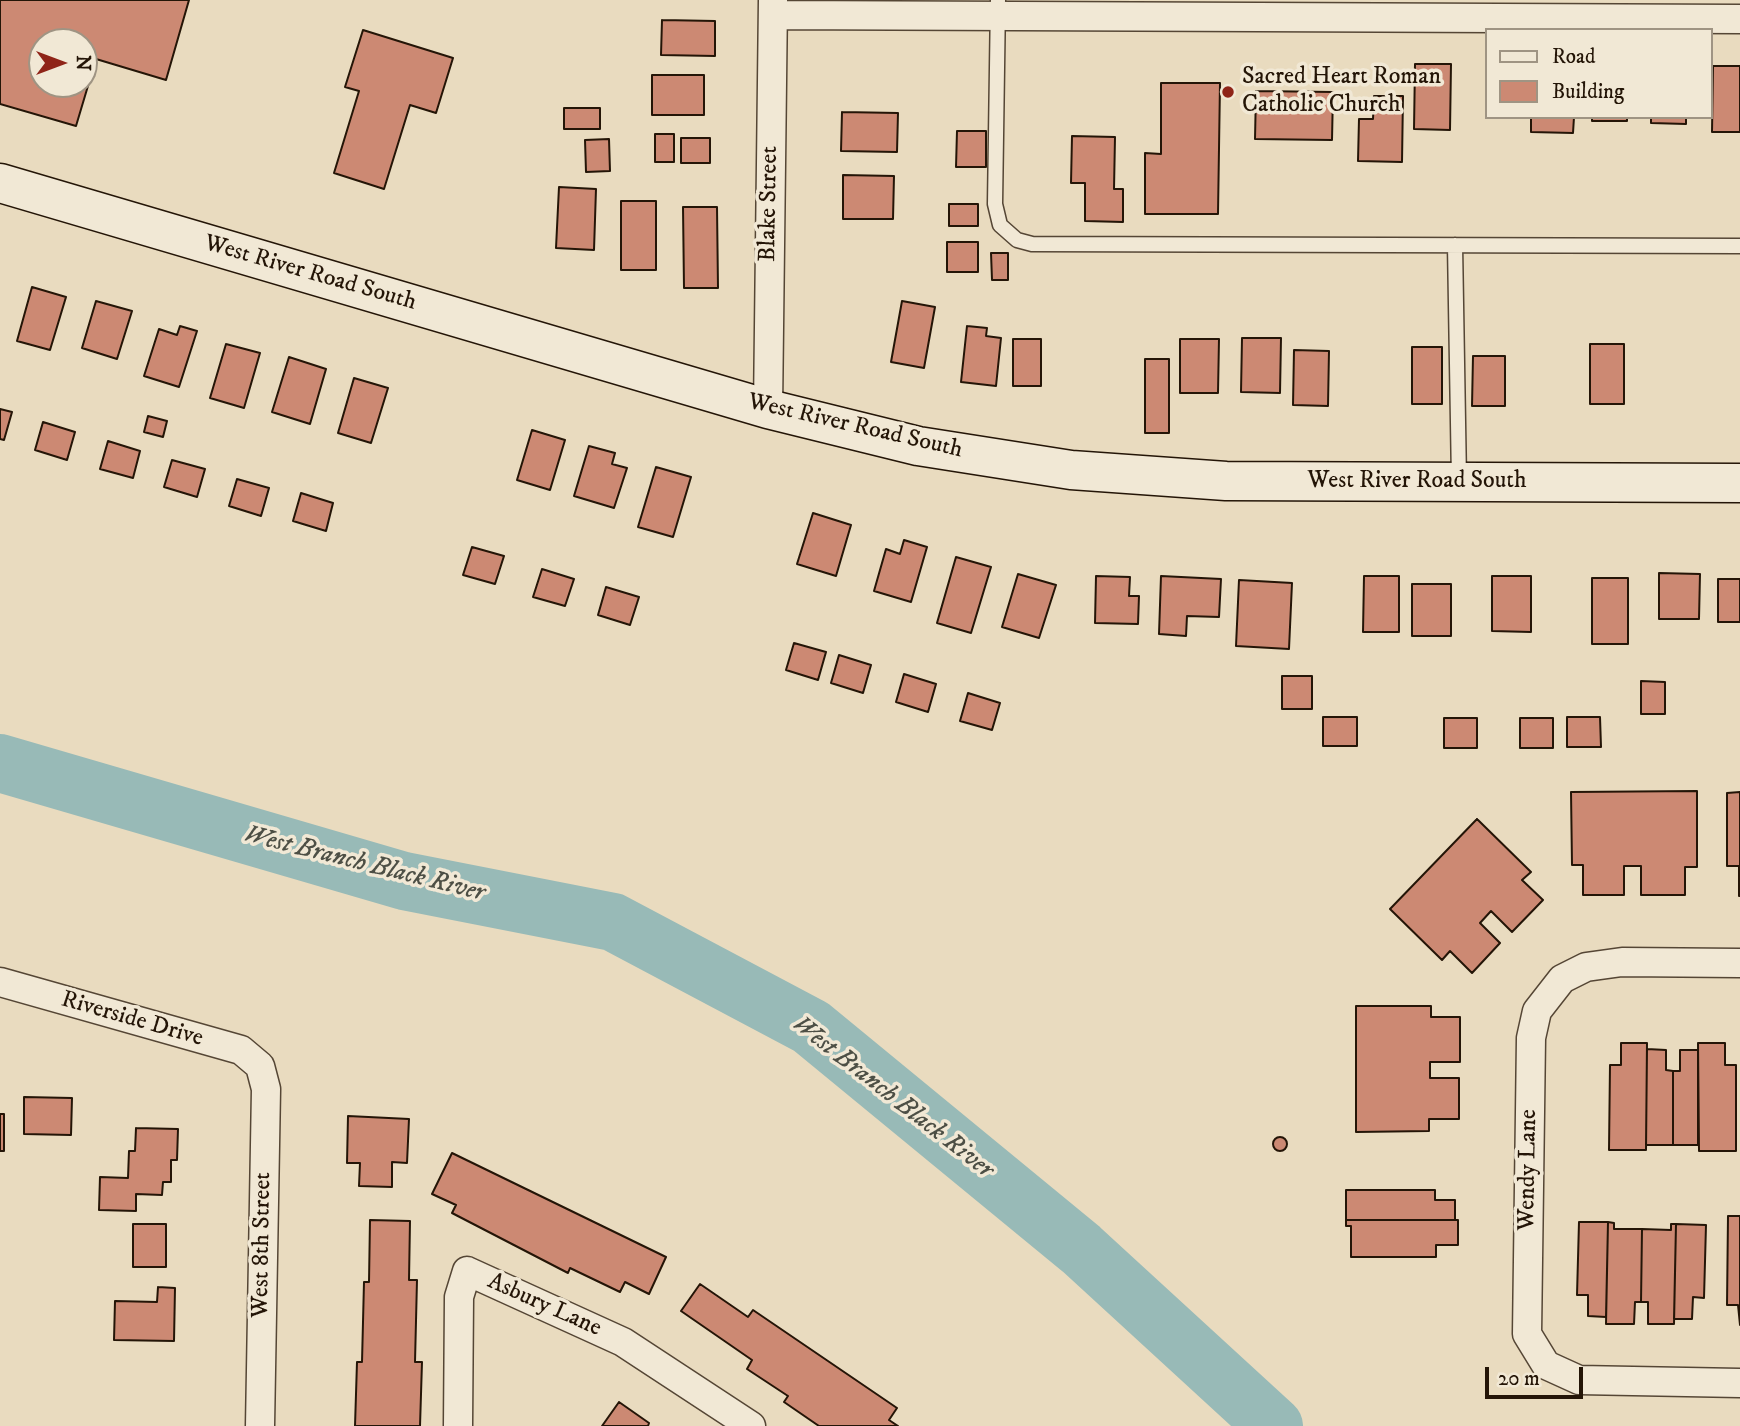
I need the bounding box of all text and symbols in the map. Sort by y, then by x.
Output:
north arrow [28,28,98,98]
legend [1484,28,1712,119]
text: Road [1552,44,1596,70]
text: N [71,55,94,71]
place label: Sacred Heart Roman Catholic Church [1242,64,1441,120]
text: Building [1552,79,1624,105]
marker: Sacred Heart Roman Catholic Church [1220,84,1236,100]
street label: Blake Street [755,146,785,262]
street label: West River Road South [201,230,419,318]
street label: West River Road South [745,388,965,466]
street label: West River Road South [1307,468,1527,496]
water label: West Branch Black River [240,820,488,910]
street label: Riverside Drive [58,986,206,1054]
water label: West Branch Black River [785,1010,999,1186]
street label: Wendy Lane [1514,1109,1544,1231]
street label: West 8th Street [247,1172,279,1318]
street label: Asbury Lane [483,1268,605,1344]
scale bar [1488,1352,1586,1396]
text: 20 m [1498,1366,1540,1392]

